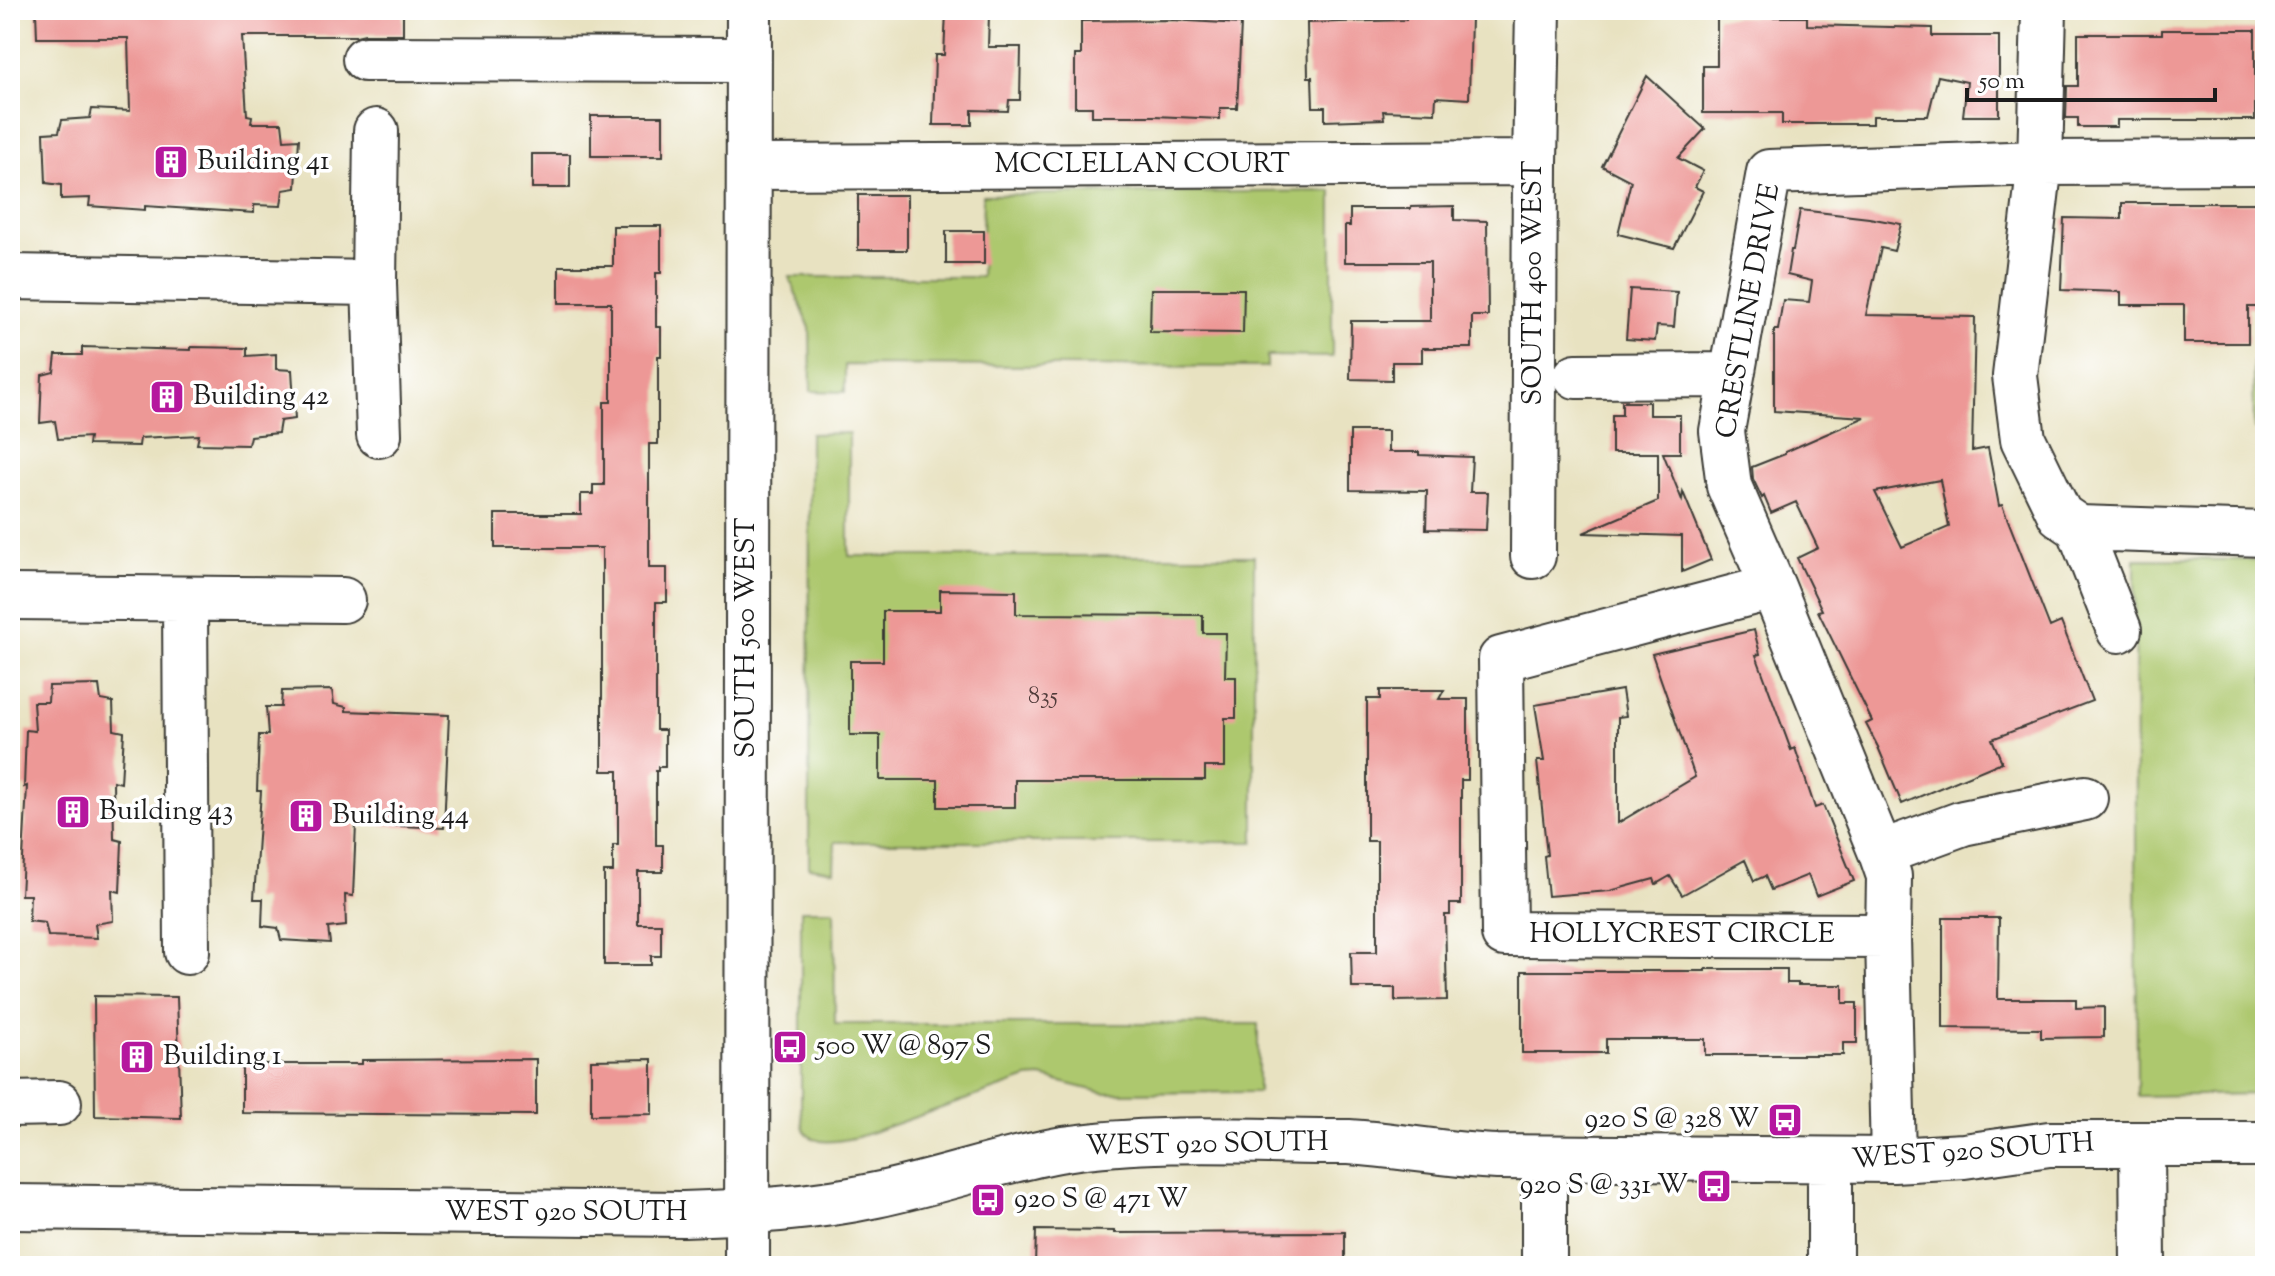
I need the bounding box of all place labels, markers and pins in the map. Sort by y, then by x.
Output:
place label: Building 41 [197,142,330,182]
building icon: Building 41 [152,143,190,181]
place label: Building 42 [193,377,329,417]
building icon: Building 42 [148,378,186,416]
place label: Building 43 [99,792,233,832]
building icon: Building 43 [54,793,92,831]
place label: Building 44 [332,796,469,836]
building icon: Building 44 [287,797,325,835]
place label: 500 W @ 897 S [814,1027,991,1067]
bus stop icon: 500 W @ 897 S [771,1028,809,1066]
place label: Building 1 [163,1037,281,1077]
building icon: Building 1 [118,1038,156,1076]
place label: 920 S @ 328 W [1584,1100,1759,1140]
bus stop icon: 920 S @ 328 W [1766,1101,1804,1139]
place label: 920 S @ 331 W [1520,1166,1688,1206]
bus stop icon: 920 S @ 331 W [1695,1167,1733,1205]
place label: 920 S @ 471 W [1014,1180,1188,1220]
bus stop icon: 920 S @ 471 W [969,1181,1007,1219]

